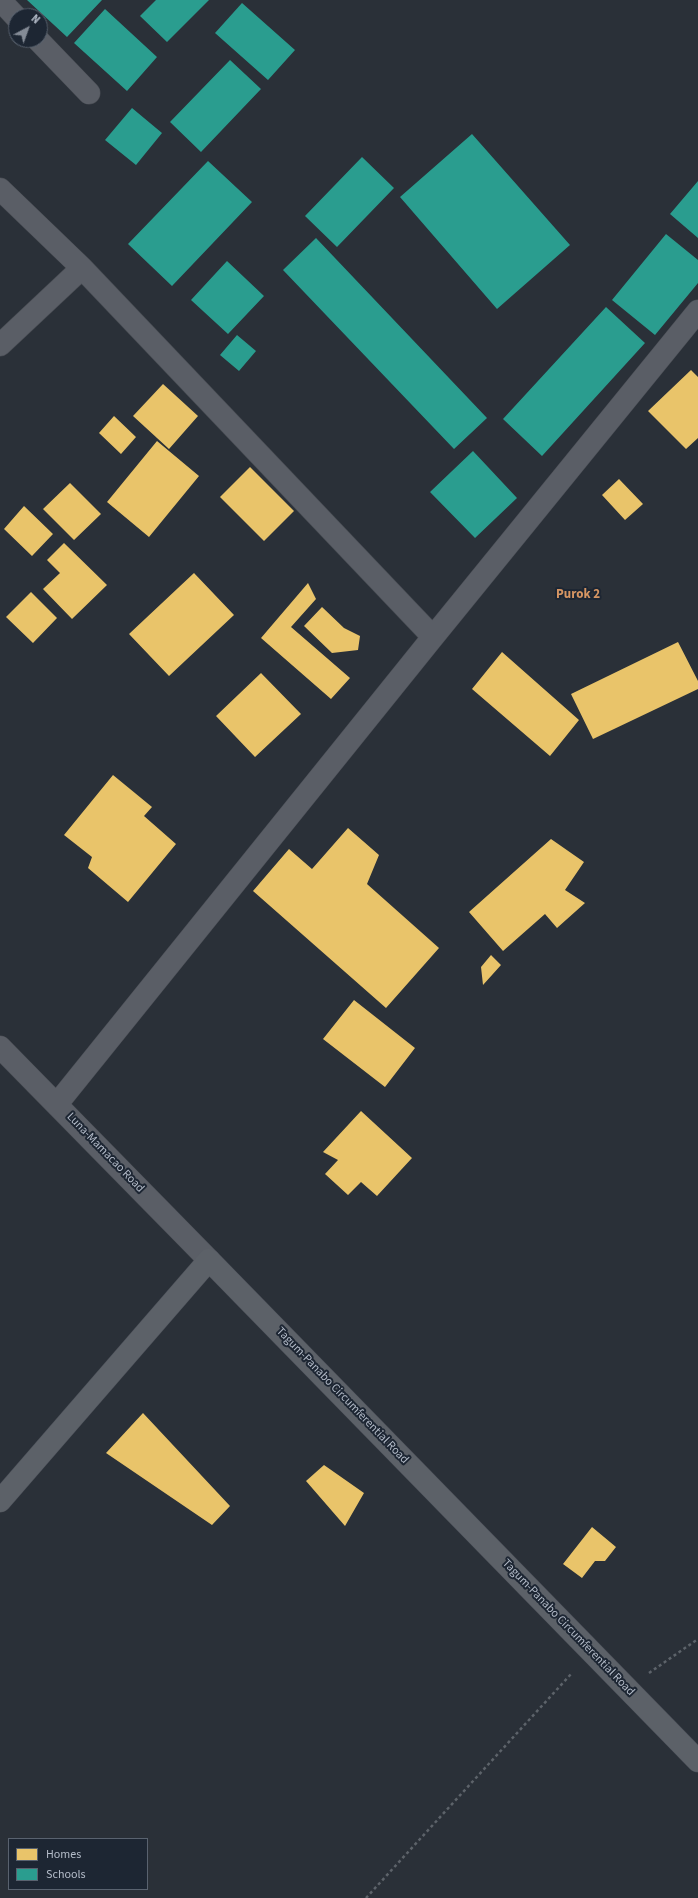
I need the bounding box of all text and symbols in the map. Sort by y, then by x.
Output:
north arrow [8,8,48,48]
text: N [28,11,43,27]
district label: Purok 2 [556,587,600,603]
street label: Luna-Mamacao Road [63,1110,147,1196]
street label: Tagum-Panabo Circumferential Road [273,1325,411,1467]
street label: Tagum-Panabo Circumferential Road [499,1557,637,1699]
legend [8,1838,148,1890]
text: Homes [46,1846,81,1863]
text: Schools [46,1866,86,1883]

